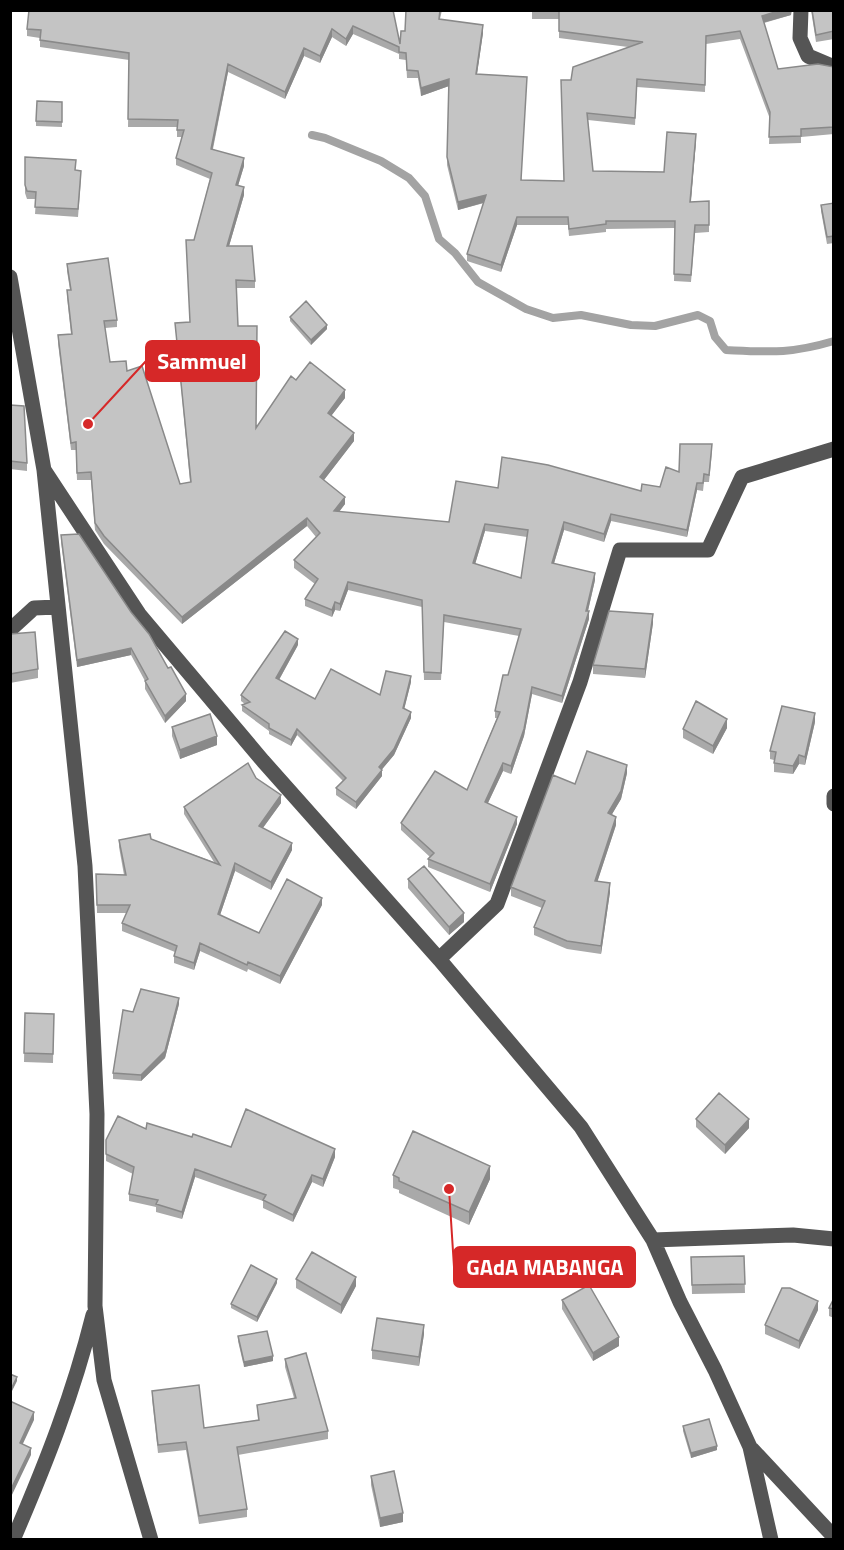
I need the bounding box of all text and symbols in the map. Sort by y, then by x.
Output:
callout: Sammuel [146,341,259,381]
text: Sammuel [157,344,247,378]
callout: GAdA MABANGA [454,1247,635,1287]
text: GAdA MABANGA [466,1250,624,1284]

